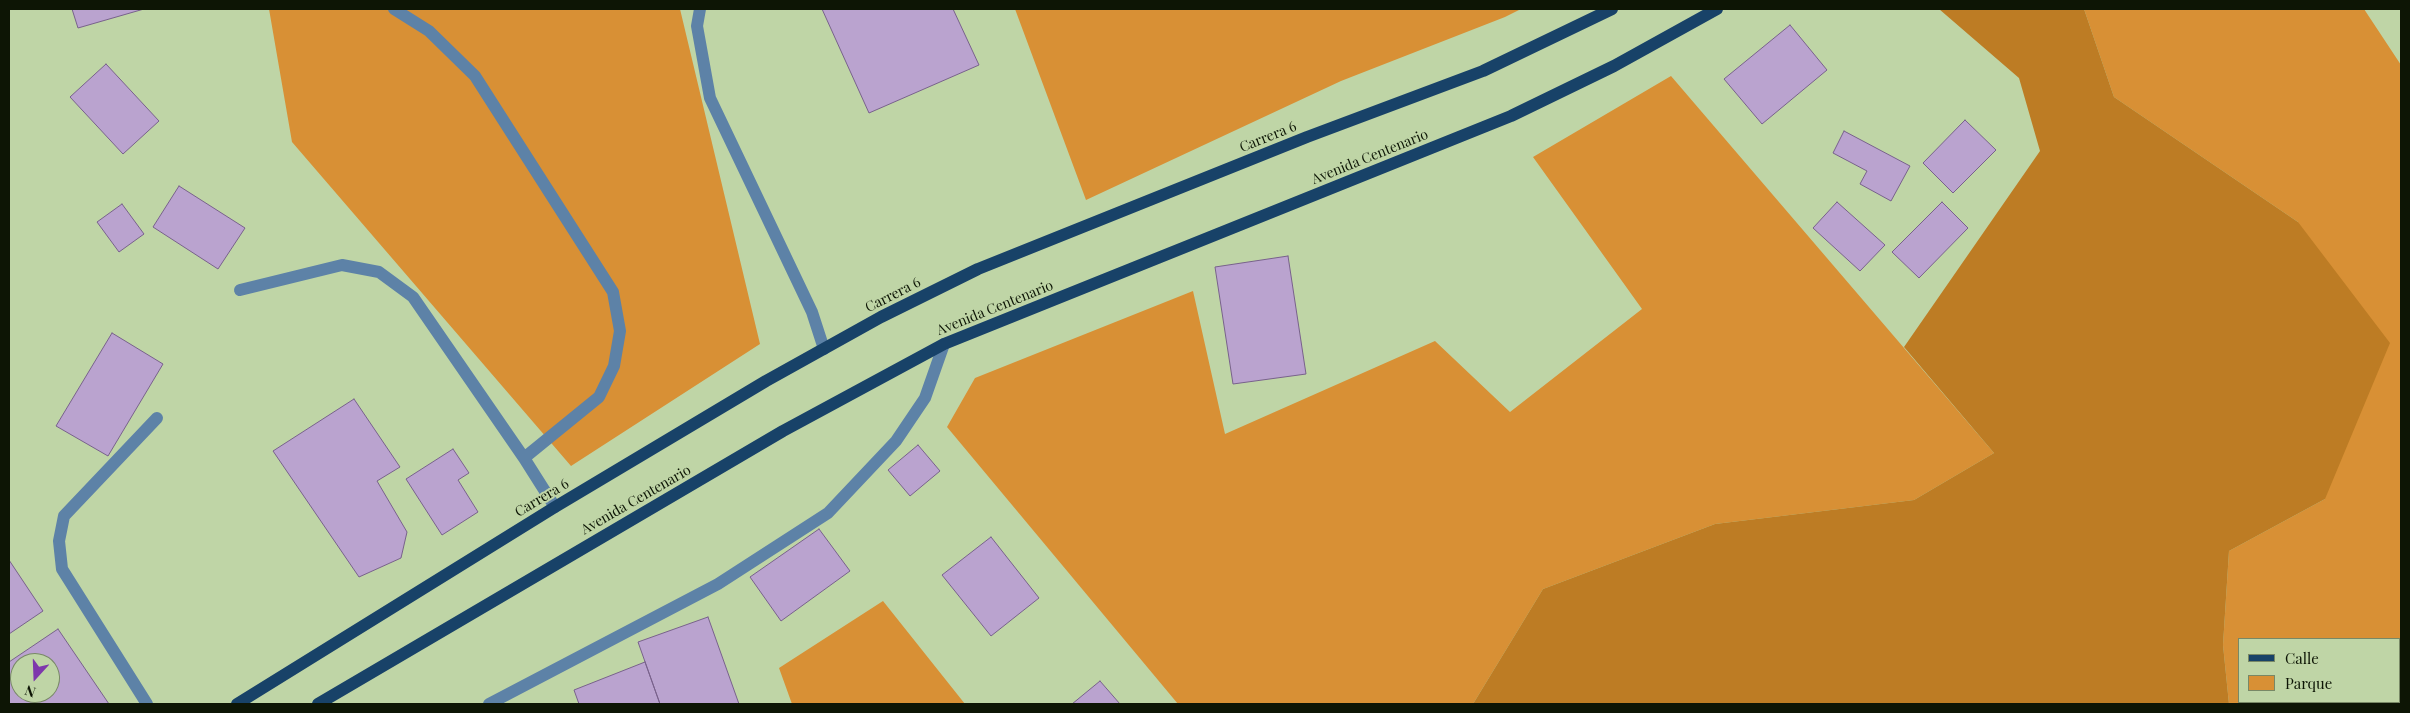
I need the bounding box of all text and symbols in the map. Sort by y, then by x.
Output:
street label: Carrera 6 [1237,118,1299,156]
street label: Avenida Centenario [1309,126,1431,188]
street label: Carrera 6 [863,274,923,316]
street label: Avenida Centenario [934,277,1056,339]
street label: Avenida Centenario [578,462,694,538]
street label: Carrera 6 [512,475,572,521]
legend [2238,638,2400,703]
text: Calle [2285,648,2319,668]
north arrow [10,653,60,703]
text: Parque [2285,673,2332,693]
text: N [22,681,38,702]

